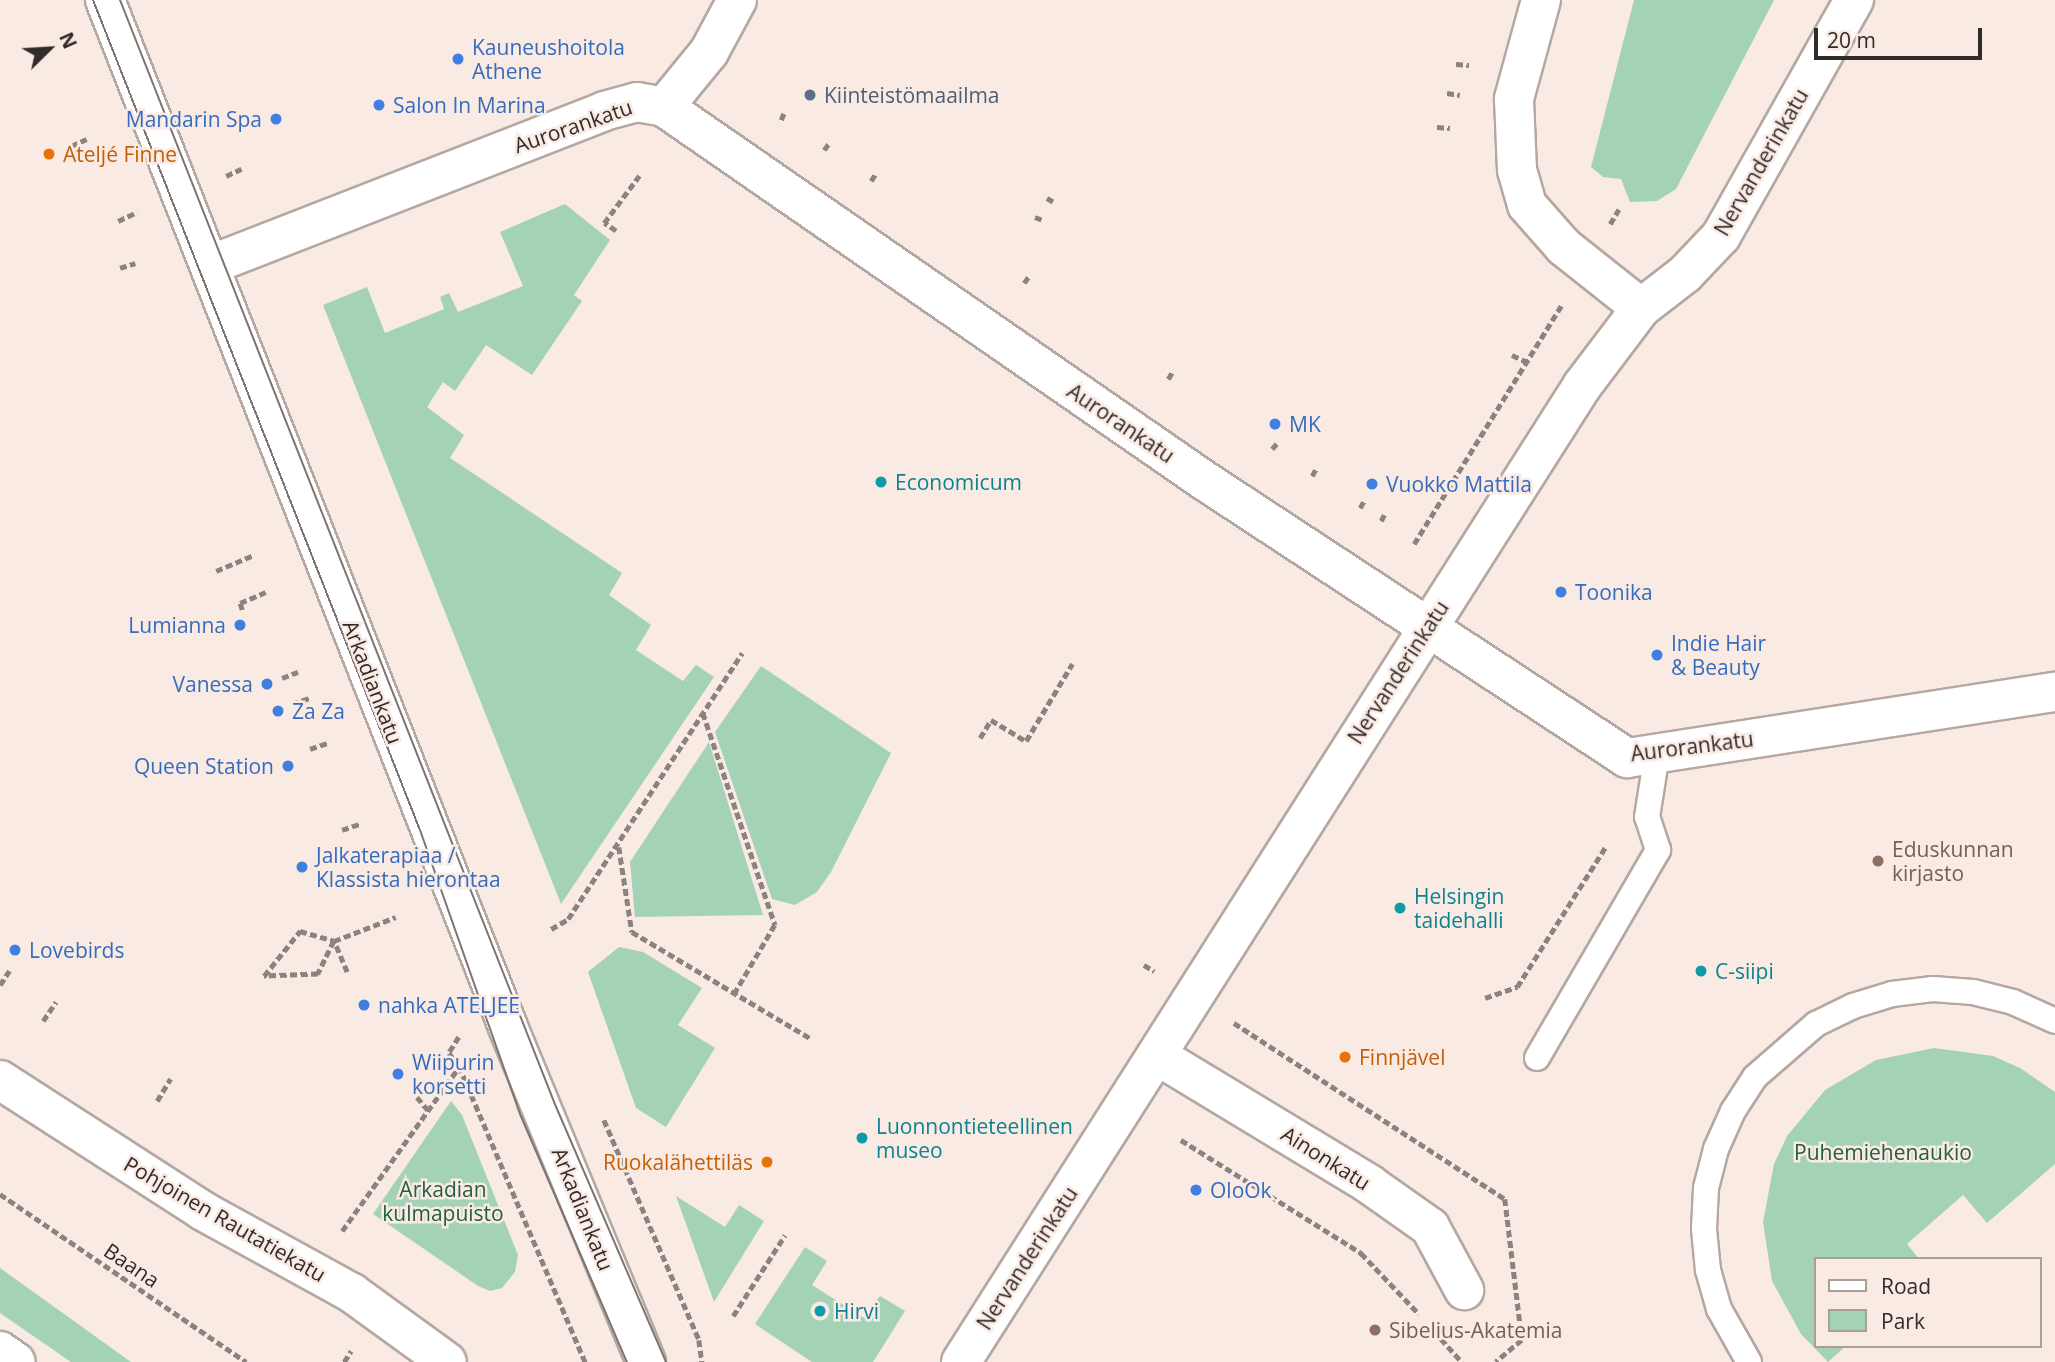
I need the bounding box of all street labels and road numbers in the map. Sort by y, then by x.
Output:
street label: Nervanderinkatu [1709,84,1813,240]
street label: Aurorankatu [510,94,636,158]
street label: Aurorankatu [1063,378,1179,468]
street label: Nervanderinkatu [1342,596,1454,748]
street label: Arkadiankatu [338,617,408,747]
street label: Aurorankatu [1629,726,1755,766]
street label: Ainonkatu [1277,1121,1375,1195]
street label: Arkadiankatu [547,1144,619,1274]
street label: Pohjoinen Rautatiekatu [120,1151,330,1287]
street label: Nervanderinkatu [971,1182,1083,1334]
street label: Baana [99,1237,165,1293]

